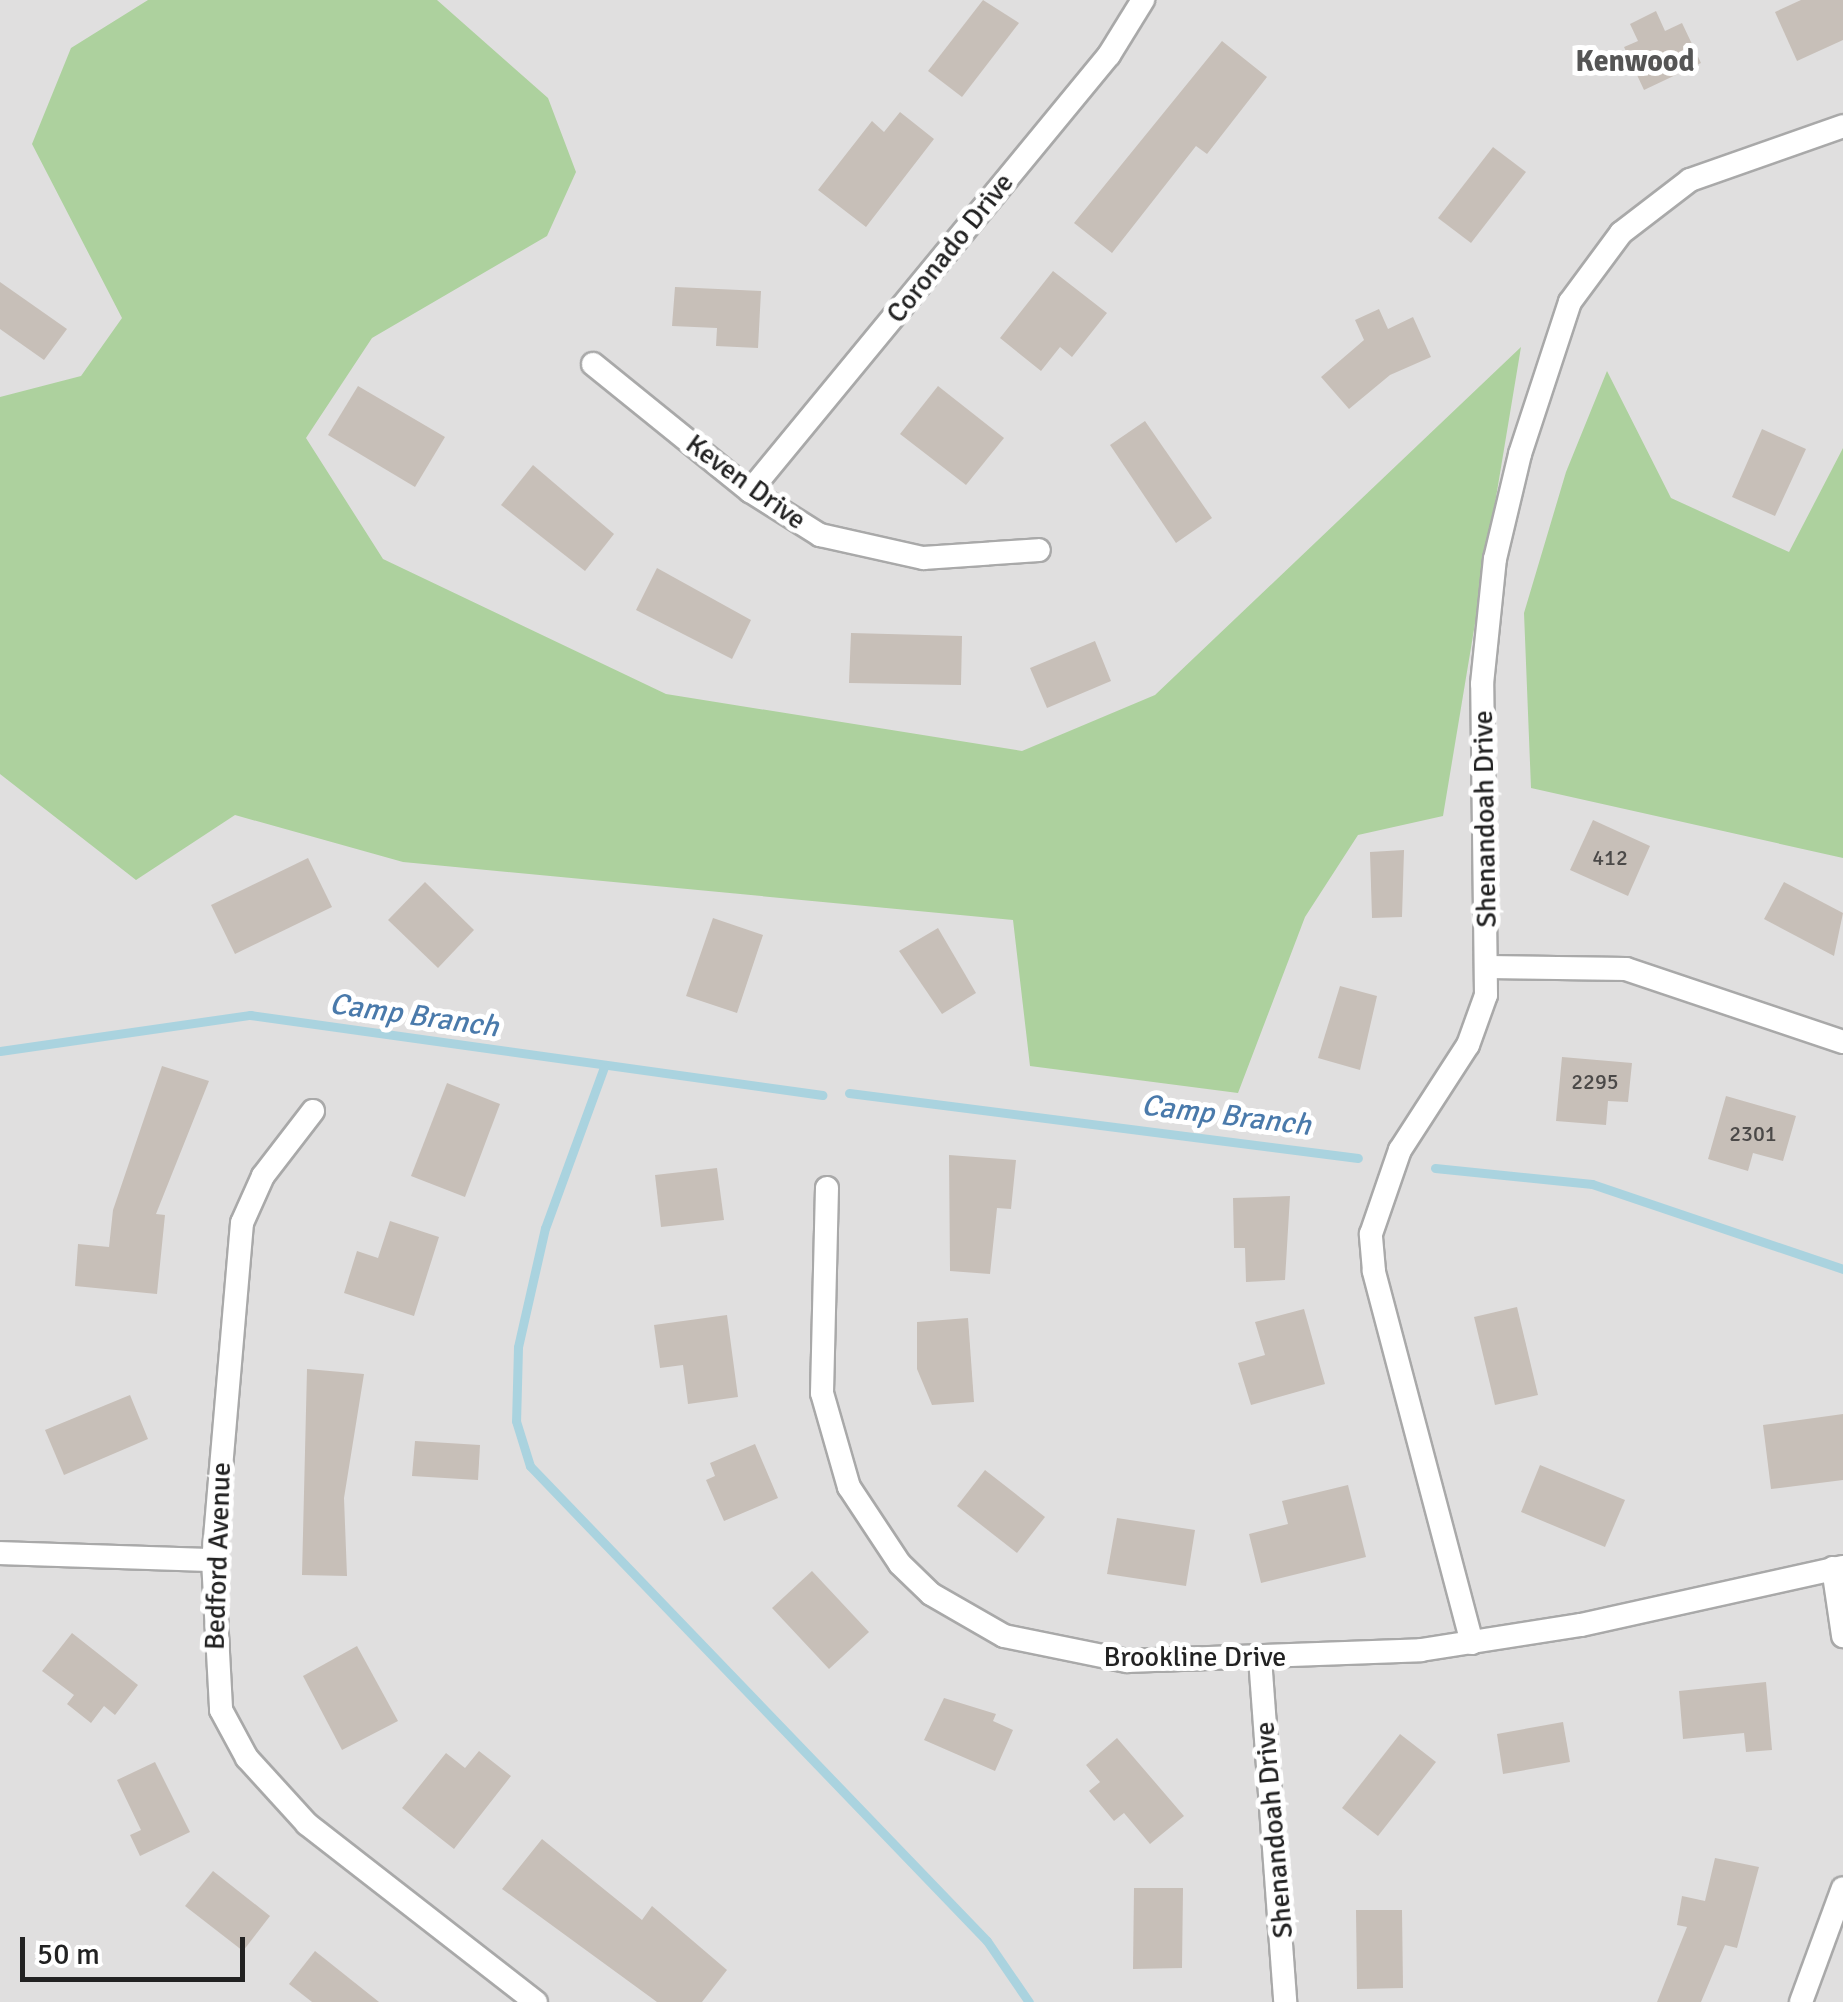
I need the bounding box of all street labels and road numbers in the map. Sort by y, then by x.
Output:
street label: Coronado Drive [879,166,1021,330]
street label: Keven Drive [679,427,813,537]
street label: Shenandoah Drive [1466,710,1504,928]
street label: Bedford Avenue [198,1461,238,1651]
street label: Brookline Drive [1104,1640,1286,1674]
street label: Shenandoah Drive [1248,1720,1300,1940]

